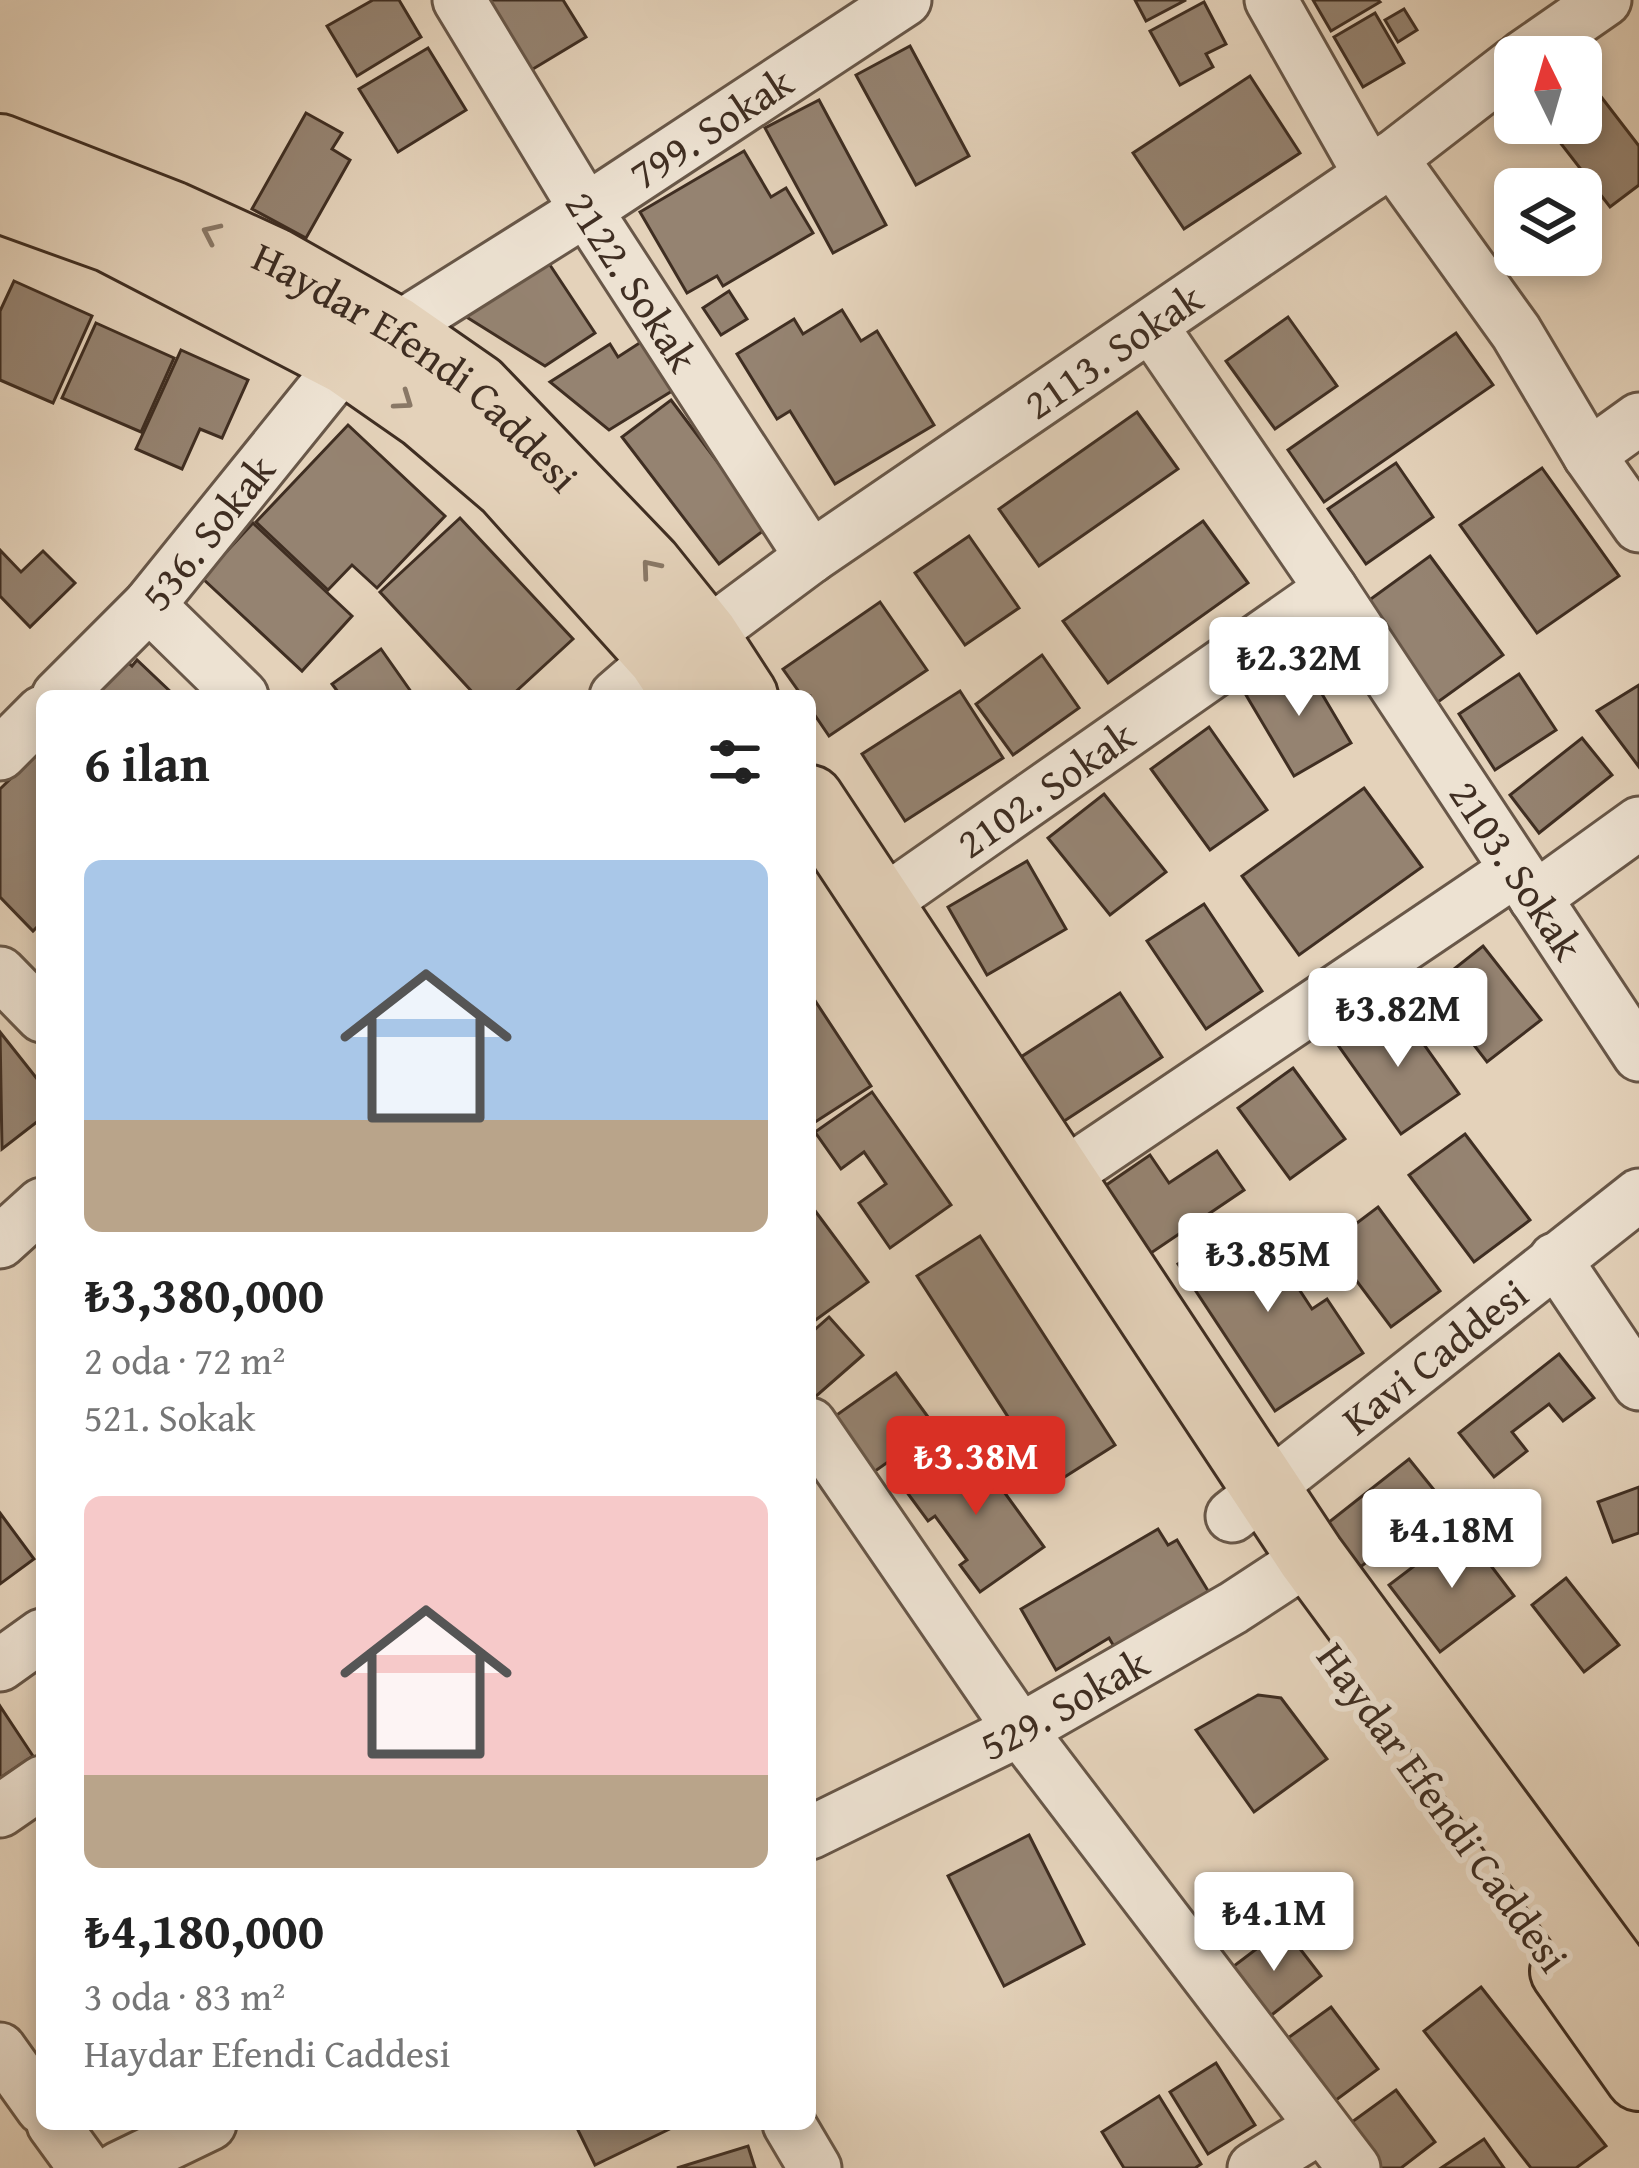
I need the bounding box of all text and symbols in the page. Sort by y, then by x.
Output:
north arrow [1494,36,1602,144]
map controls [1494,36,1602,276]
street label: 799. Sokak [617,51,805,204]
button: layers [1494,168,1602,276]
street label: 2122. Sokak [551,179,714,384]
one-way arrow [202,224,224,247]
street label: Haydar Efendi Caddesi [243,225,593,506]
street label: 2113. Sokak [1011,267,1215,433]
one-way arrow [391,387,413,409]
street label: 536. Sokak [126,441,289,623]
one-way arrow [642,560,664,582]
pin: ₺2.32M [1201,617,1397,719]
text: ₺2.32M [1236,627,1362,684]
street label: 2102. Sokak [943,705,1147,872]
text: 6 ilan [84,725,210,800]
icon: filters [702,729,768,795]
street label: 2103. Sokak [1435,767,1599,972]
icon: home [318,938,534,1154]
pin: ₺3.82M [1300,968,1496,1070]
text: ₺3.82M [1335,978,1461,1035]
pin: ₺3.85M [1170,1213,1366,1315]
text: ₺3.85M [1205,1223,1331,1280]
text: ₺3,380,000 [84,1256,324,1331]
street label: Kavi Caddesi [1328,1263,1540,1448]
text: 2 oda · 72 m² [84,1331,285,1388]
text: 521. Sokak [84,1388,255,1445]
pin: ₺3.38M [878,1416,1074,1518]
text: ₺3.38M [913,1426,1039,1483]
pin: ₺4.18M [1354,1489,1550,1591]
text: ₺4.18M [1389,1499,1515,1556]
icon: home [318,1574,534,1790]
street label: Haydar Efendi Caddesi [1303,1629,1584,1984]
street label: 529. Sokak [969,1631,1160,1775]
pin: ₺4.1M [1190,1872,1358,1974]
text: ₺4.1M [1221,1882,1327,1939]
text: ₺4,180,000 [84,1892,324,1967]
text: 3 oda · 83 m² [84,1967,285,2024]
text: Haydar Efendi Caddesi [84,2024,450,2081]

